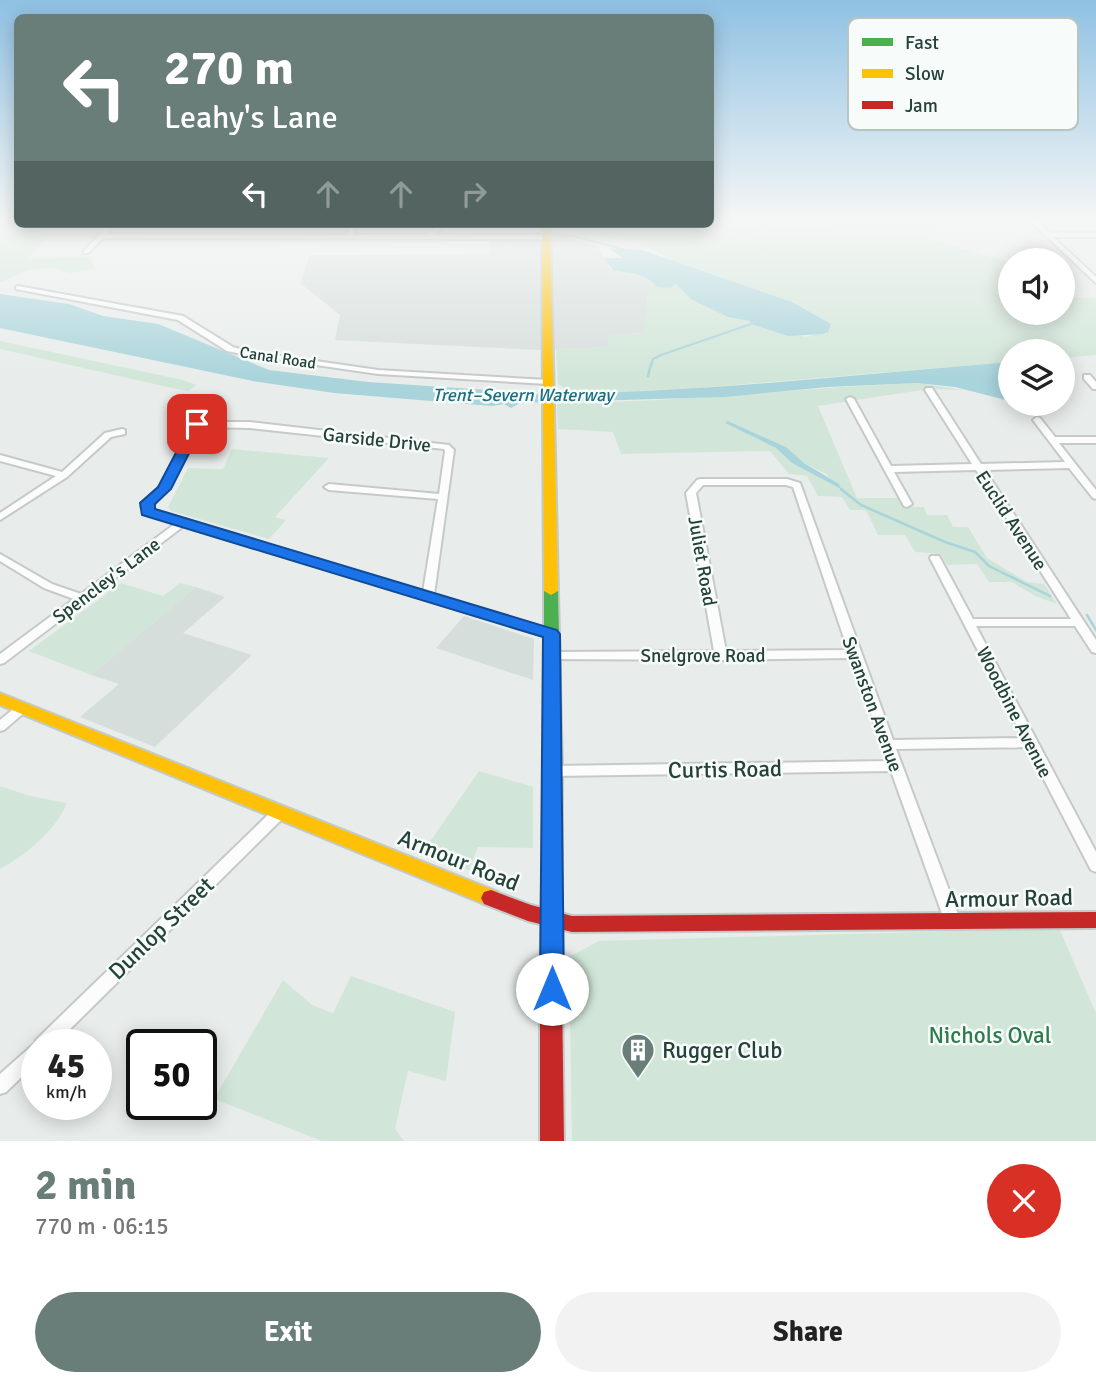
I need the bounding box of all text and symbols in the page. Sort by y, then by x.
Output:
legend [848,18,1078,130]
text: Fast [905,31,939,55]
text: 270 m [164,38,294,98]
icon: left [49,42,140,133]
text: Slow [905,62,945,86]
text: Jam [905,94,938,118]
text: Leahy's Lane [164,98,338,137]
icon: left [236,175,274,213]
icon: ahead [309,175,347,213]
icon: ahead [382,175,420,213]
icon: right [455,175,493,213]
map controls [998,248,1075,416]
button: sound [998,248,1075,325]
button: layers [998,339,1075,416]
street label: Canal Road [238,342,317,374]
water label: Trent–Severn Waterway [433,384,616,406]
pin [167,394,227,454]
icon: arrive [178,405,216,443]
street label: Garside Drive [322,422,432,458]
street label: Euclid Avenue [970,466,1052,575]
street label: Juliet Road [682,514,722,608]
street label: Spencley's Lane [48,533,165,629]
street label: Swanston Avenue [836,633,908,775]
street label: Woodbine Avenue [971,643,1057,782]
street label: Snelgrove Road [641,644,766,668]
street label: Curtis Road [668,754,782,785]
street label: Armour Road [394,823,524,898]
street label: Dunlop Street [102,871,220,986]
street label: Armour Road [945,883,1073,914]
position arrow [515,952,589,1026]
park label: Nichols Oval [928,1021,1052,1050]
speed limit sign: 50 [126,1029,217,1120]
building icon: Rugger Club [619,1031,657,1080]
place label: Rugger Club [662,1036,782,1065]
text: 45 [48,1044,85,1087]
text: km/h [46,1081,87,1103]
text: 2 min [35,1160,136,1211]
button: close [987,1164,1061,1238]
text: 770 m · 06:15 [35,1212,169,1241]
button: Exit [35,1292,541,1372]
button: Share [555,1292,1061,1372]

